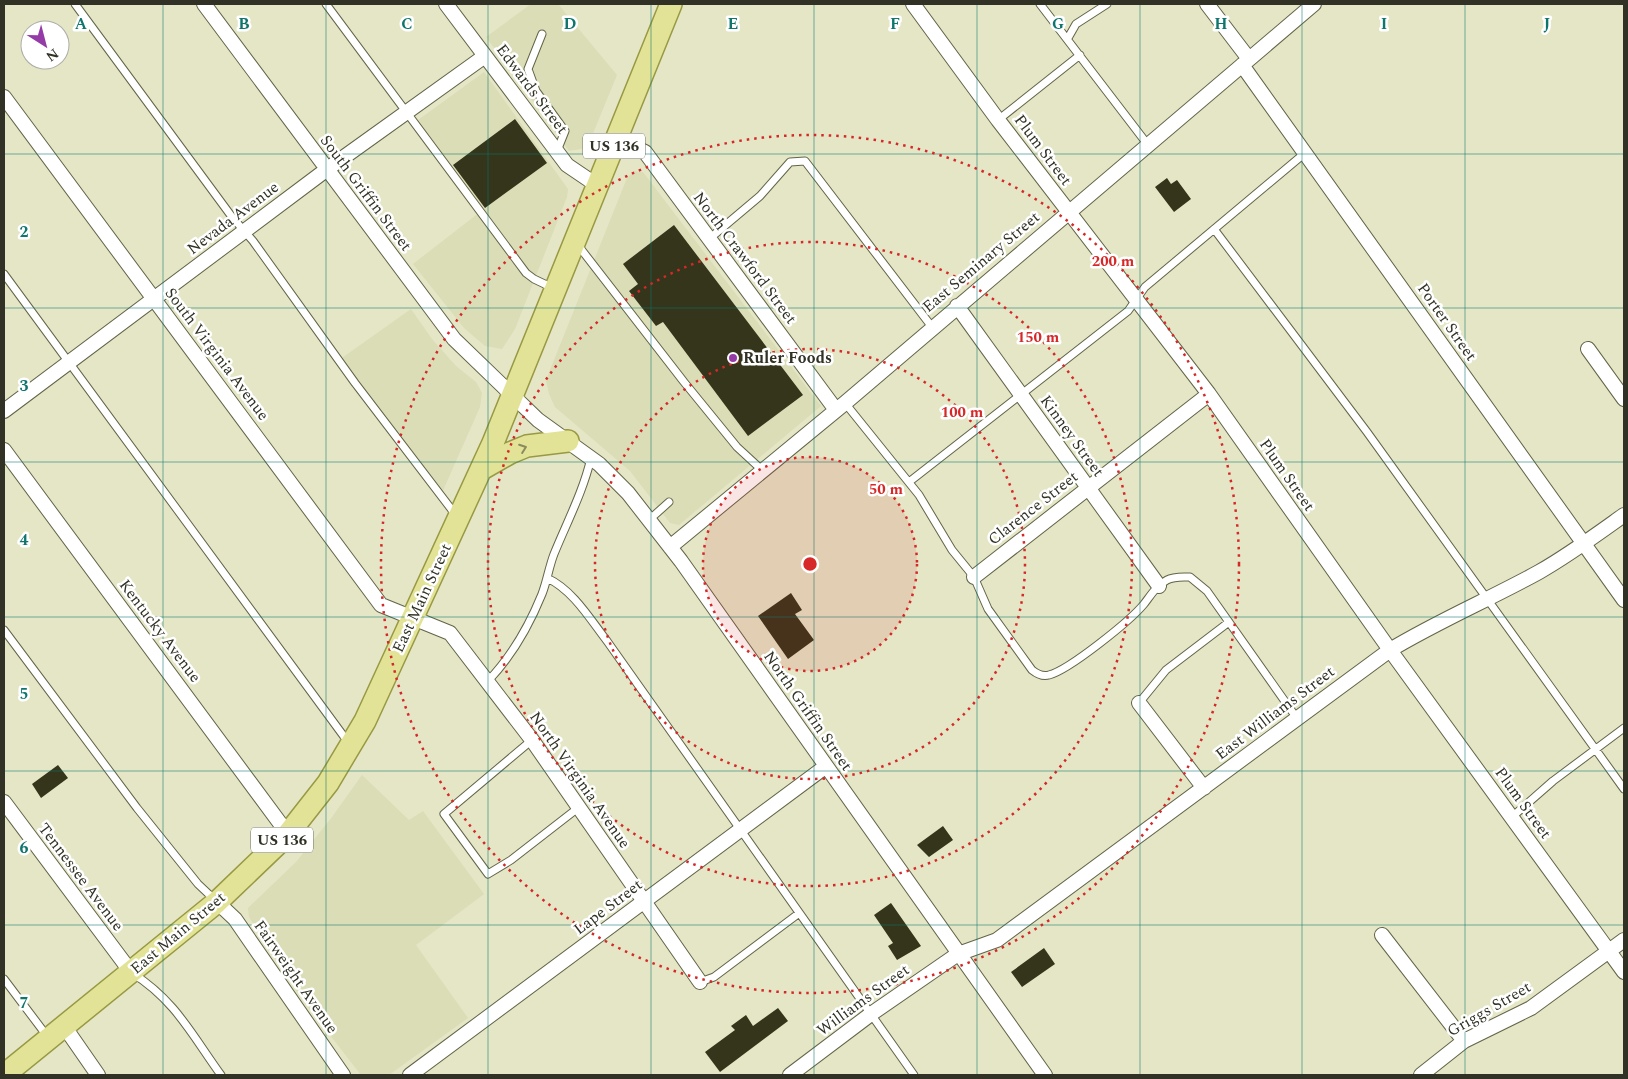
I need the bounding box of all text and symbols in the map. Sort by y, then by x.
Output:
text: A [75,12,88,36]
text: B [238,12,250,36]
text: C [401,12,413,36]
text: D [564,12,577,36]
text: E [728,12,738,36]
text: F [890,12,900,36]
text: G [1052,12,1064,36]
text: H [1214,12,1228,36]
text: I [1381,12,1387,36]
text: J [1544,12,1551,36]
north arrow [20,20,70,70]
street label: Edwards Street [490,39,574,139]
text: N [42,43,63,67]
street label: Plum Street [1008,109,1078,191]
street label: South Griffin Street [314,130,418,257]
road number: US 136 [583,134,645,158]
street label: Nevada Avenue [182,175,284,261]
street label: North Crawford Street [687,187,803,329]
street label: East Seminary Street [917,205,1045,318]
text: 2 [20,220,29,244]
text: 200 m [1092,250,1135,273]
street label: Porter Street [1411,278,1483,366]
street label: South Virginia Avenue [159,282,275,426]
text: 150 m [1017,326,1060,349]
place label: Ruler Foods [743,346,832,370]
marker: Ruler Foods [727,352,739,364]
text: 3 [20,374,29,398]
street label: Kinney Street [1034,390,1110,482]
text: 100 m [941,401,984,424]
street label: Plum Street [1253,434,1321,516]
one-way arrow [518,444,526,454]
street label: Clarence Street [983,465,1084,551]
text: 50 m [869,478,904,501]
text: 4 [20,528,29,552]
street label: East Main Street [386,539,458,657]
centre of rings [801,555,819,573]
street label: Kentucky Avenue [113,574,207,688]
street label: North Griffin Street [758,646,859,776]
street label: East Williams Street [1210,660,1340,766]
text: 5 [20,682,28,706]
street label: North Virginia Avenue [524,707,636,853]
street label: Plum Street [1489,762,1557,844]
street label: Tennessee Avenue [32,818,130,936]
road number: US 136 [251,828,313,852]
text: 6 [20,836,29,860]
street label: Lape Street [569,873,648,941]
street label: East Main Street [125,886,231,980]
street label: Fairweight Avenue [248,915,344,1039]
street label: Williams Street [812,958,915,1042]
street label: Griggs Street [1442,975,1536,1043]
text: 7 [20,991,29,1015]

